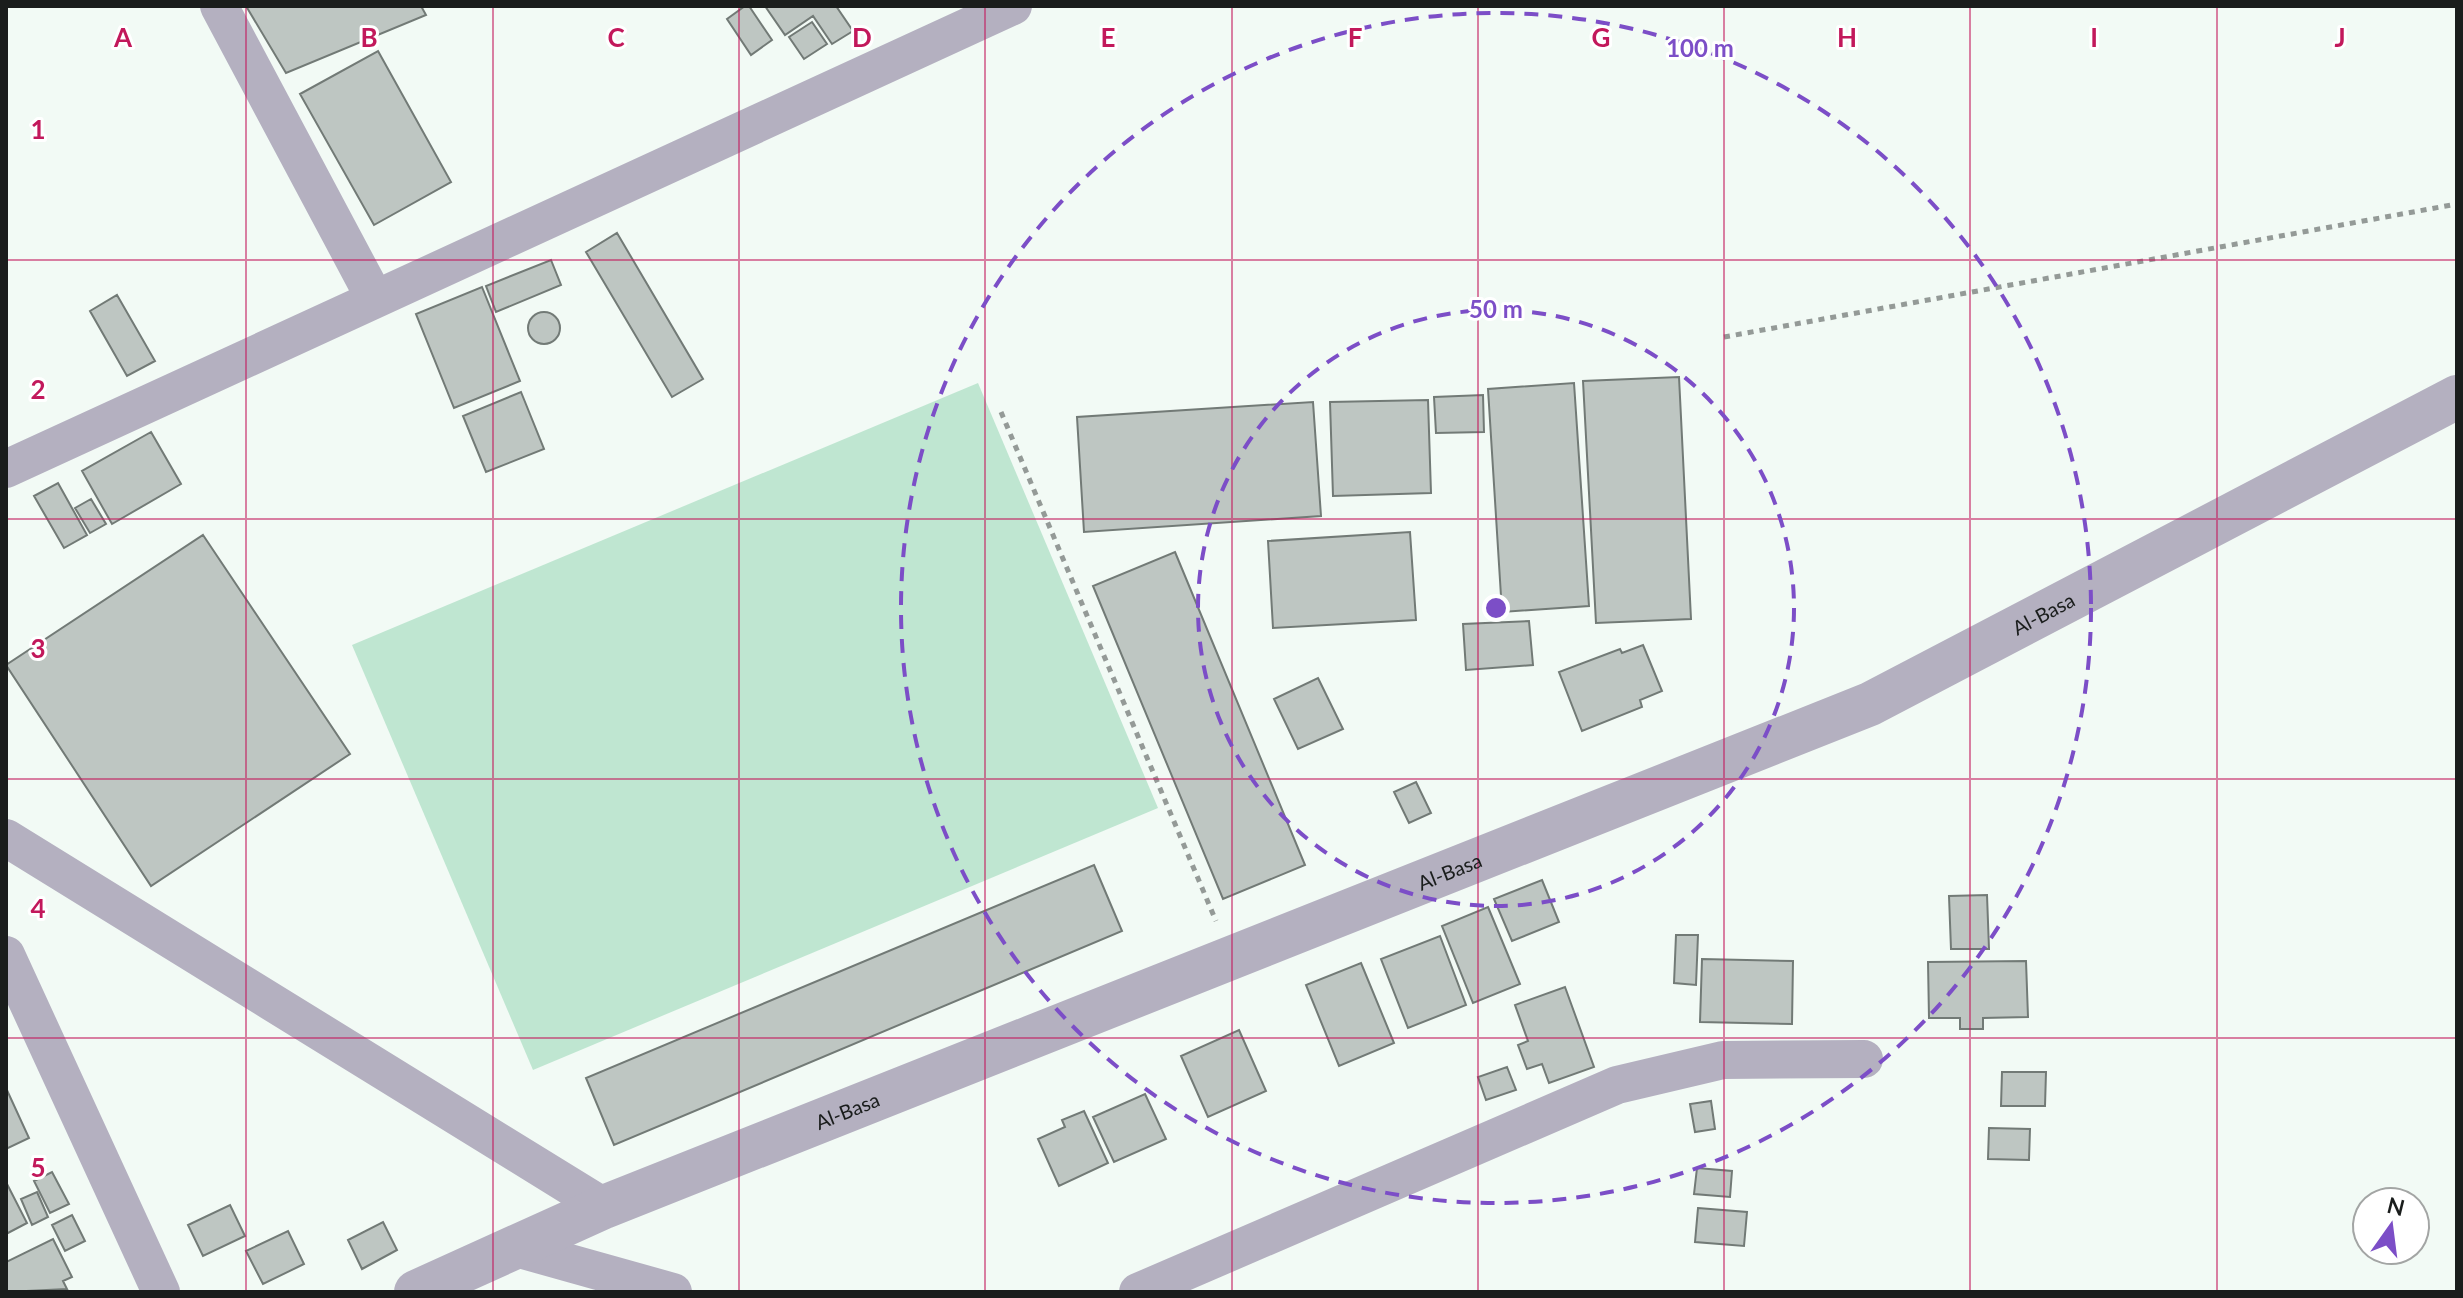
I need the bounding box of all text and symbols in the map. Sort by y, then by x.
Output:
text: A [113,21,133,53]
text: B [360,21,378,53]
text: C [607,21,625,53]
text: D [852,21,872,53]
text: E [1101,21,1115,53]
text: F [1348,21,1362,53]
text: G [1592,21,1610,53]
text: H [1837,21,1857,53]
text: I [2090,21,2098,53]
text: J [2334,21,2346,53]
text: 100 m [1666,33,1734,62]
text: 1 [30,113,46,145]
text: 50 m [1469,294,1523,323]
text: 2 [30,373,46,405]
street label: Al-Basa [2008,587,2078,640]
centre of rings [1482,594,1510,622]
text: 3 [30,632,46,664]
street label: Al-Basa [1414,848,1485,895]
text: 4 [30,892,46,924]
street label: Al-Basa [812,1087,883,1134]
text: 5 [30,1151,46,1183]
north arrow [2351,1186,2431,1266]
text: N [2384,1191,2407,1221]

